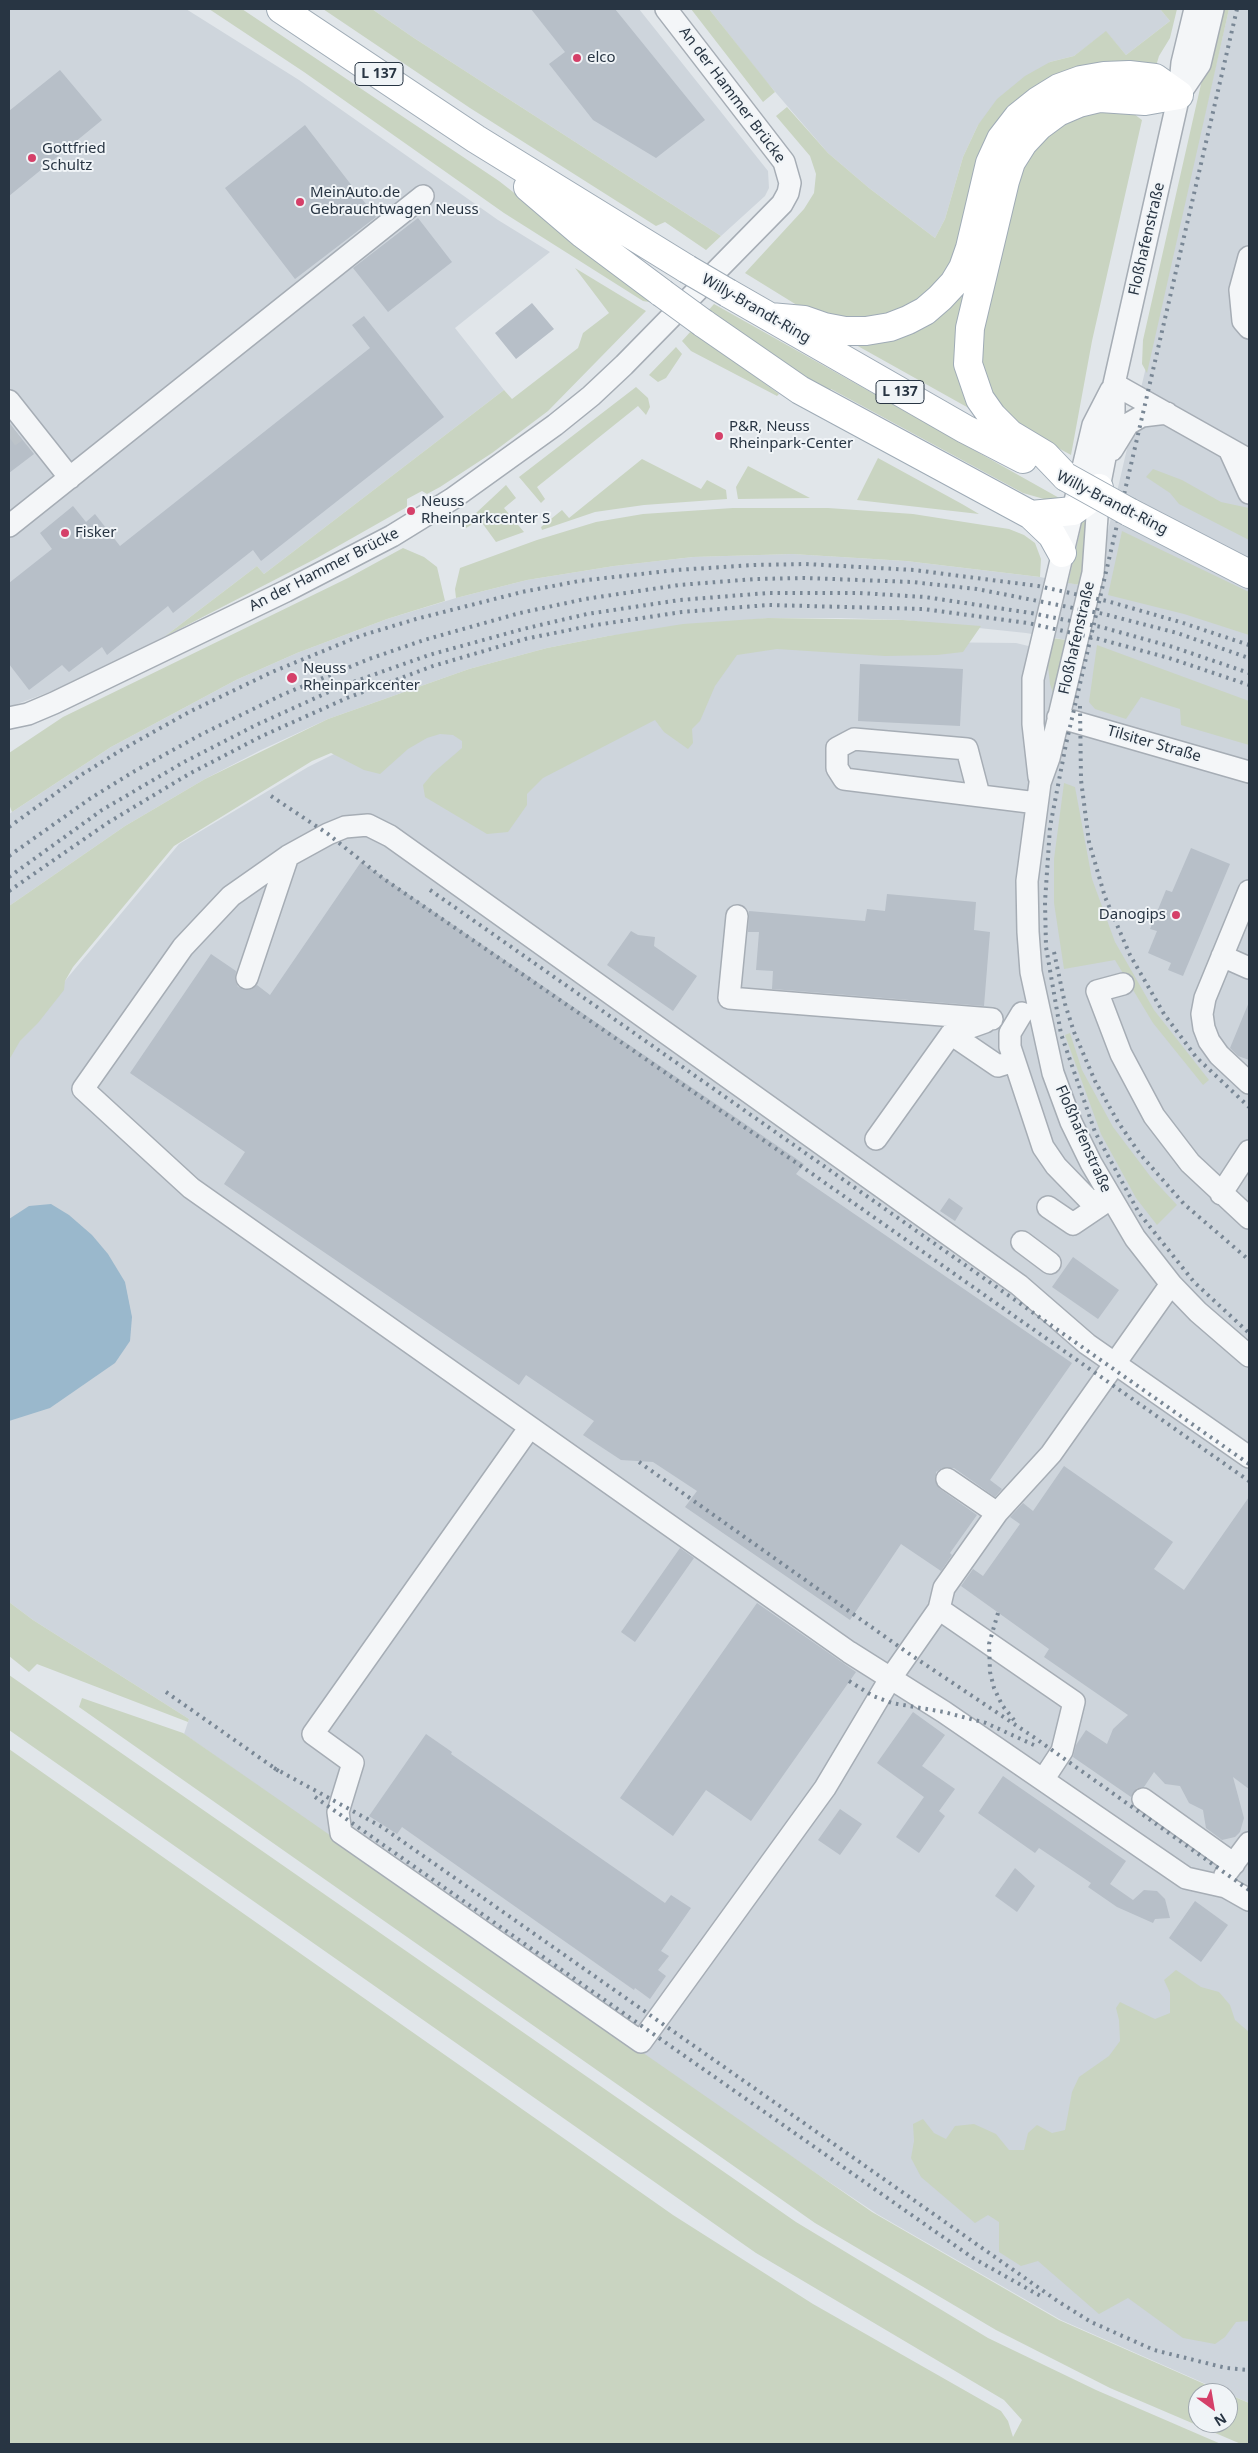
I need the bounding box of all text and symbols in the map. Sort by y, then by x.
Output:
street label: An der Hammer Brücke [675,23,789,167]
place label: elco [587,49,616,67]
marker: elco [571,52,583,64]
road number: L 137 [355,62,403,86]
place label: Gottfried Schultz [42,140,106,175]
marker: Gottfried Schultz [26,152,38,164]
street label: Floßhafenstraße [1125,181,1169,297]
place label: MeinAuto.de Gebrauchtwagen Neuss [310,184,479,219]
marker: MeinAuto.de Gebrauchtwagen Neuss [294,196,306,208]
street label: Willy-Brandt-Ring [698,271,814,347]
road number: L 137 [876,381,924,404]
place label: P&R, Neuss Rheinpark-Center [729,418,853,453]
marker: P&R, Neuss Rheinpark-Center [713,430,725,442]
street label: Willy-Brandt-Ring [1053,467,1171,539]
place label: Neuss Rheinparkcenter S [421,493,550,528]
marker: Neuss Rheinparkcenter S [405,505,417,517]
place label: Fisker [75,524,117,542]
street label: An der Hammer Brücke [246,524,402,616]
marker: Fisker [59,527,71,539]
street label: Floßhafenstraße [1055,580,1099,696]
place label: Neuss Rheinparkcenter [303,660,420,695]
marker: Neuss Rheinparkcenter [285,671,299,685]
street label: Tilsiter Straße [1105,722,1203,766]
place label: Danogips [1099,906,1166,924]
marker: Danogips [1170,909,1182,921]
street label: Floßhafenstraße [1051,1083,1115,1195]
north arrow [1188,2383,1238,2433]
text: N [1211,2409,1231,2431]

